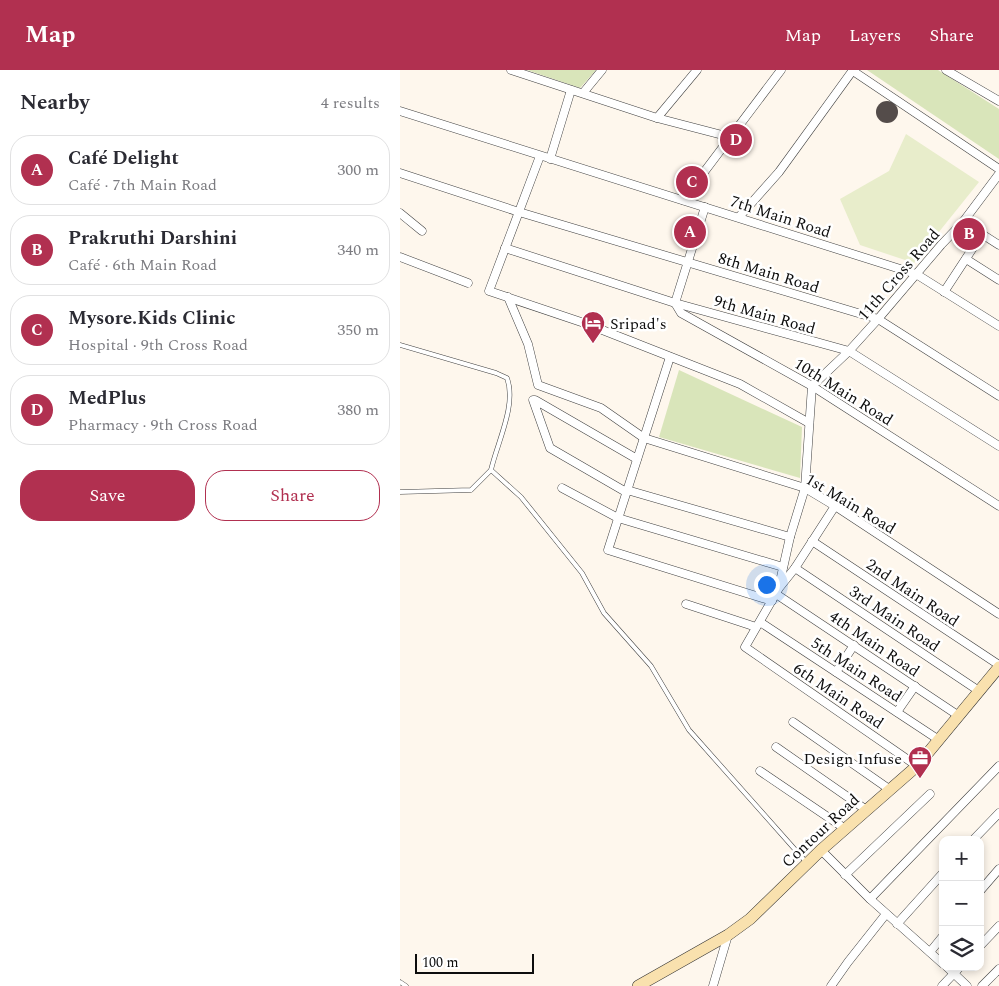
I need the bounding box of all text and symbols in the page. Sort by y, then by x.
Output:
text: Map [25,17,75,53]
text: Map [785,22,821,49]
text: Layers [849,22,901,49]
text: Share [929,22,974,49]
text: Nearby [20,87,90,119]
text: 4 results [321,91,380,115]
pin: D [720,121,752,159]
text: Café Delight [68,144,179,173]
text: A [31,158,43,182]
text: 300 m [337,158,379,182]
pin: C [676,163,708,201]
text: Café · 7th Main Road [68,173,217,197]
street label: 7th Main Road [727,189,834,245]
pin: A [674,213,706,251]
pin: B [953,215,985,253]
street label: 11th Cross Road [852,223,946,326]
text: Prakruthi Darshini [68,224,237,253]
text: B [31,238,43,262]
text: 340 m [337,238,379,262]
street label: 8th Main Road [715,246,822,300]
text: Café · 6th Main Road [68,253,217,277]
street label: 9th Main Road [711,289,818,341]
text: Mysore.Kids Clinic [68,304,235,333]
hotel icon: Sripad's [580,310,606,344]
place label: Sripad's [610,312,667,336]
text: C [31,318,43,342]
text: 350 m [337,318,379,342]
text: Hospital · 9th Cross Road [68,333,248,357]
street label: 10th Main Road [789,352,898,432]
text: MedPlus [68,384,146,413]
text: D [31,398,43,422]
text: 380 m [337,398,379,422]
text: Pharmacy · 9th Cross Road [68,413,258,437]
street label: 1st Main Road [801,467,900,540]
button: Save [20,470,195,521]
button: Share [205,470,380,521]
street label: 2nd Main Road [861,553,964,633]
your location [754,572,780,598]
street label: 3rd Main Road [844,580,945,658]
street label: 4th Main Road [824,605,925,683]
street label: 5th Main Road [806,631,907,708]
street label: 6th Main Road [788,657,889,735]
office icon: Design Infuse [907,745,933,779]
place label: Design Infuse [803,747,902,771]
street label: Contour Road [776,788,865,873]
map controls [939,836,984,971]
button: + [939,836,984,881]
button: − [939,881,984,926]
button: layers [939,926,984,971]
scale bar [415,951,534,974]
text: 100 m [422,952,459,973]

